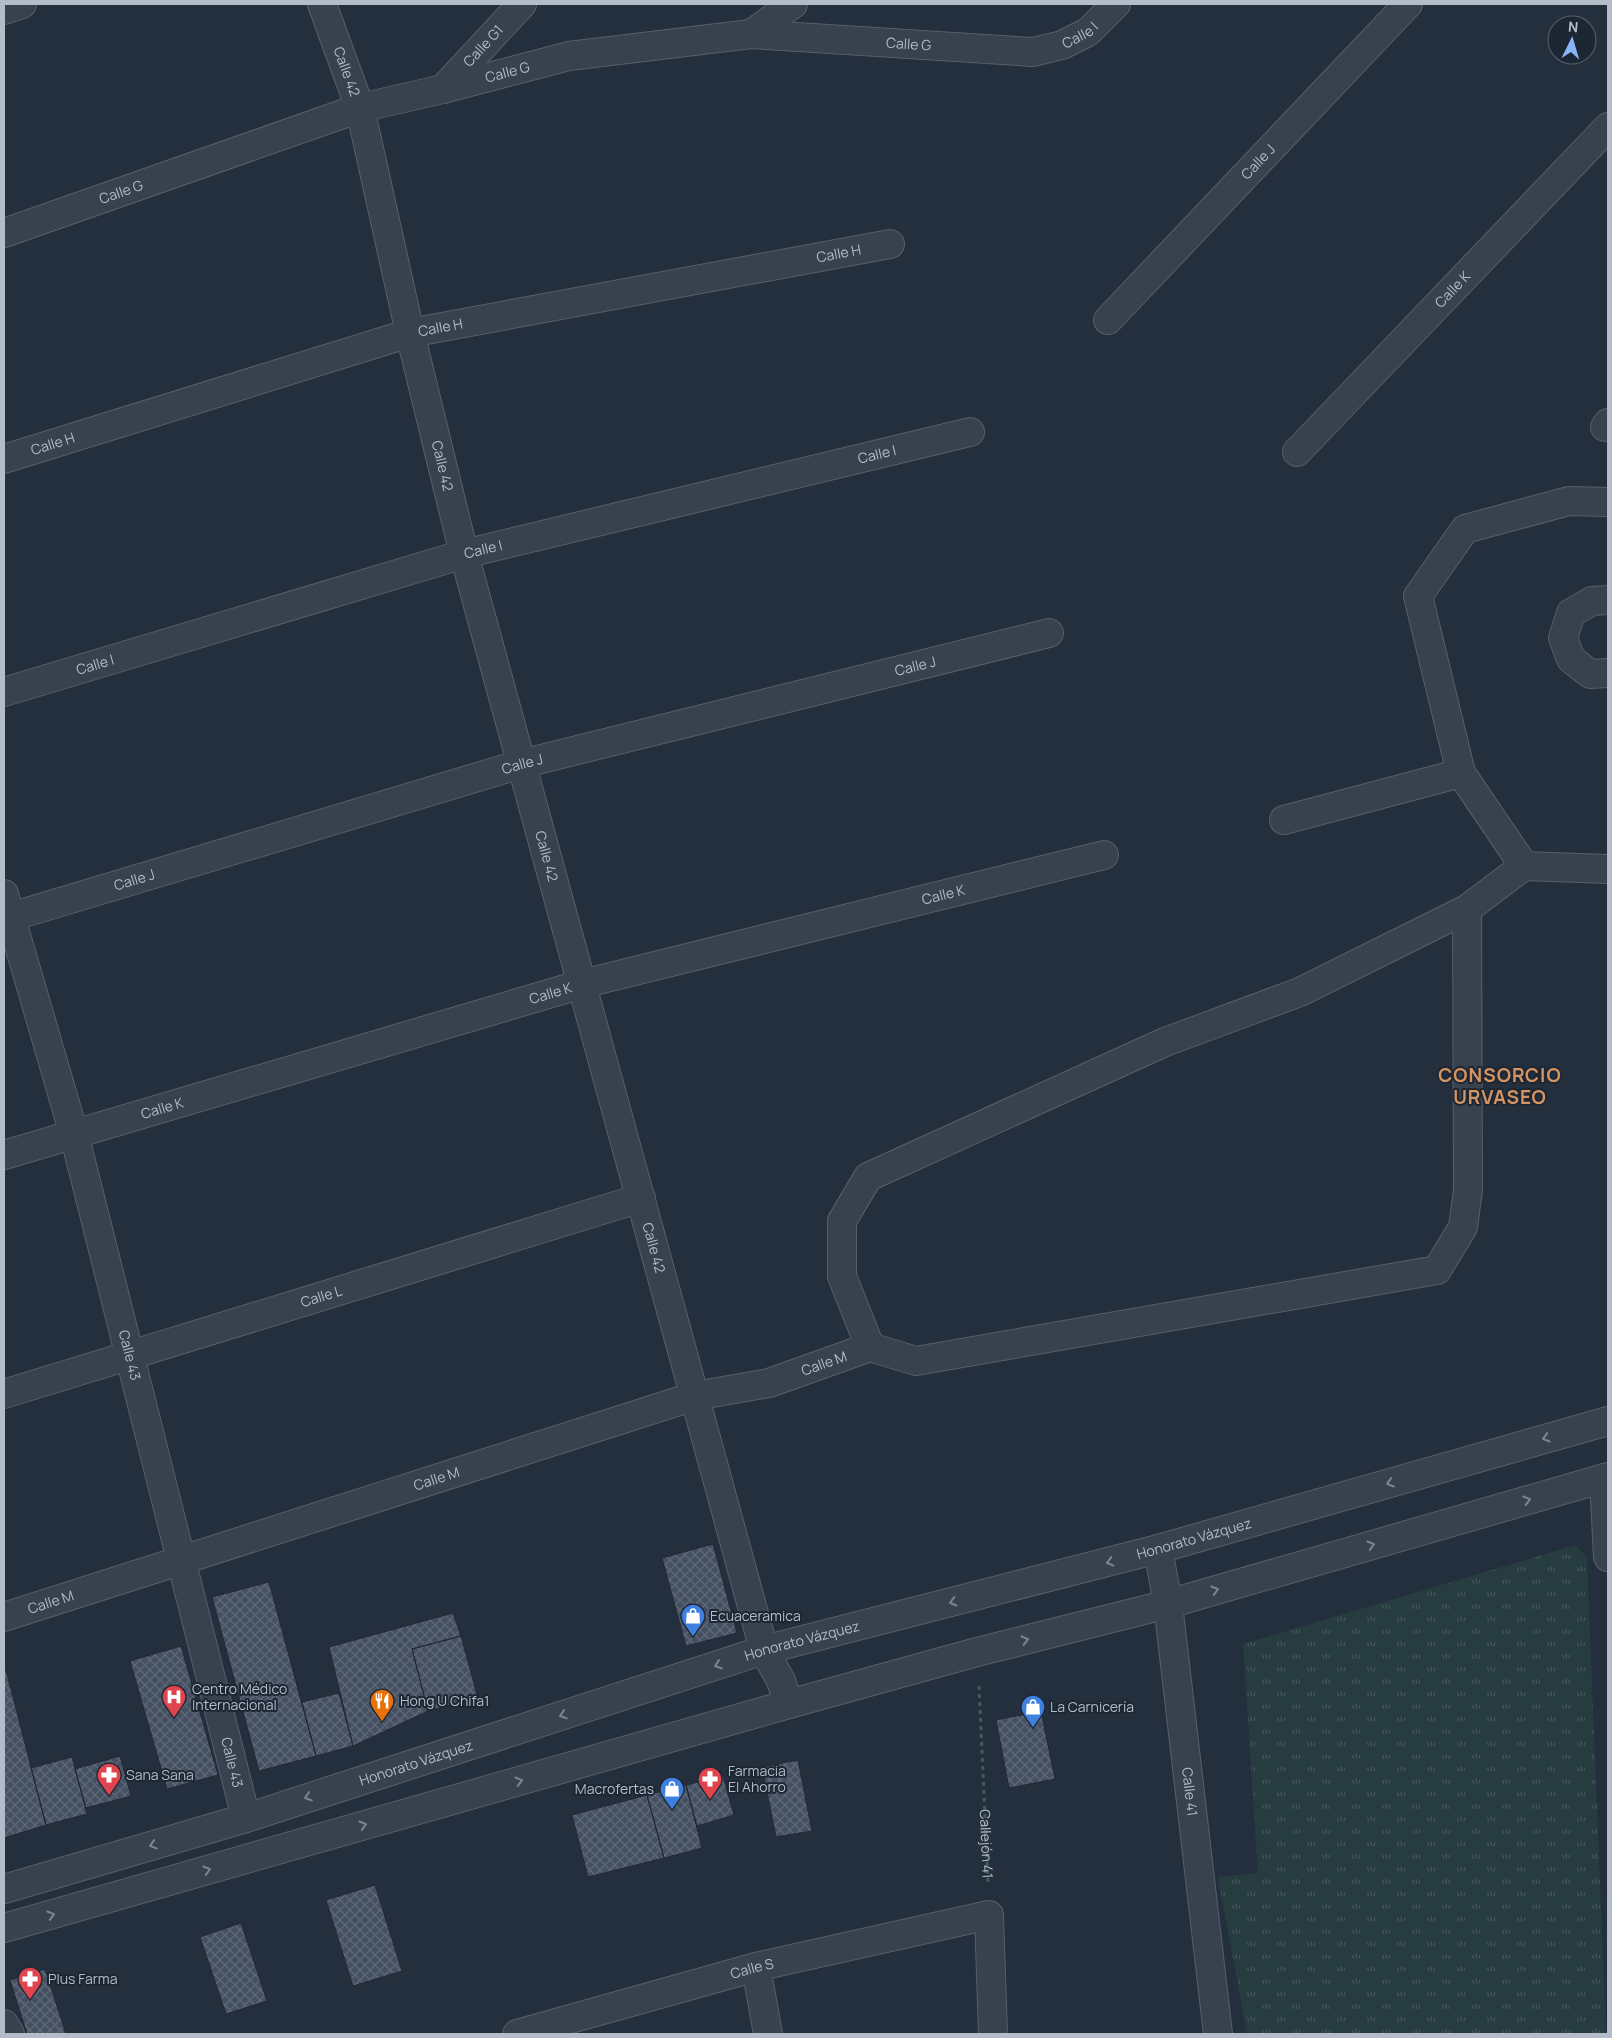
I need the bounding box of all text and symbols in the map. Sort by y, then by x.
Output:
north arrow [1547,15,1597,65]
street label: Calle I [1059,17,1102,52]
text: N [1567,17,1579,36]
street label: Calle G1 [459,20,507,70]
street label: Calle G [885,33,932,54]
street label: Calle 42 [329,44,365,99]
street label: Calle G [483,57,532,87]
street label: Calle J [1236,140,1279,183]
street label: Calle G [96,175,145,208]
street label: Calle H [815,240,862,266]
street label: Calle K [1430,266,1475,311]
street label: Calle H [416,313,464,340]
street label: Calle H [28,428,77,459]
street label: Calle 42 [428,438,458,493]
street label: Calle I [856,440,898,468]
street label: Calle I [462,535,504,563]
street label: Calle I [74,650,116,679]
street label: Calle J [893,651,938,680]
street label: Calle J [499,749,545,778]
street label: Calle 42 [531,829,563,883]
street label: Calle J [111,864,157,895]
street label: Calle K [920,880,967,909]
street label: Calle K [527,977,575,1008]
district label: CONSORCIO URVASEO [1438,1062,1562,1110]
street label: Calle K [138,1092,186,1123]
street label: Calle 42 [638,1220,670,1275]
street label: Calle L [298,1281,344,1311]
street label: Calle 43 [115,1328,146,1382]
street label: Calle M [798,1346,849,1380]
one-way arrow [1542,1432,1550,1443]
street label: Calle M [411,1462,462,1494]
one-way arrow [1386,1477,1394,1487]
one-way arrow [1523,1495,1531,1505]
street label: Honorato Vázquez [1135,1513,1253,1563]
one-way arrow [1367,1540,1375,1551]
one-way arrow [1107,1556,1115,1566]
street label: Calle M [25,1585,76,1618]
one-way arrow [1210,1586,1218,1596]
one-way arrow [948,1596,957,1607]
shop icon: Ecuaceramica [680,1603,706,1637]
place label: Ecuaceramica [710,1606,801,1625]
street label: Honorato Vázquez [742,1616,862,1665]
one-way arrow [1020,1635,1029,1646]
one-way arrow [714,1659,722,1669]
place label: Centro Médico Internacional [192,1679,287,1714]
hospital icon: Centro Médico Internacional [161,1684,187,1718]
restaurant icon: Hong U Chifa1 [369,1688,395,1722]
place label: Hong U Chifa1 [400,1691,490,1710]
shop icon: La Carnicería [1020,1694,1046,1728]
place label: La Carnicería [1050,1697,1134,1716]
one-way arrow [559,1709,568,1719]
street label: Calle 43 [217,1735,248,1790]
street label: Honorato Vázquez [357,1735,475,1790]
place label: Farmacia El Ahorro [728,1761,786,1796]
pharmacy icon: Sana Sana [96,1762,122,1796]
place label: Sana Sana [126,1765,194,1784]
pharmacy icon: Farmacia El Ahorro [697,1766,723,1800]
street label: Calle 41 [1178,1766,1203,1817]
one-way arrow [515,1776,523,1786]
shop icon: Macrofertas [659,1776,685,1810]
place label: Macrofertas [575,1779,654,1798]
one-way arrow [305,1792,313,1802]
street label: Callejón 41 [976,1809,998,1879]
one-way arrow [359,1821,367,1831]
one-way arrow [149,1839,158,1849]
one-way arrow [202,1865,211,1876]
one-way arrow [46,1910,54,1920]
street label: Calle S [728,1953,776,1983]
pharmacy icon: Plus Farma [17,1966,43,2000]
place label: Plus Farma [48,1969,117,1988]

